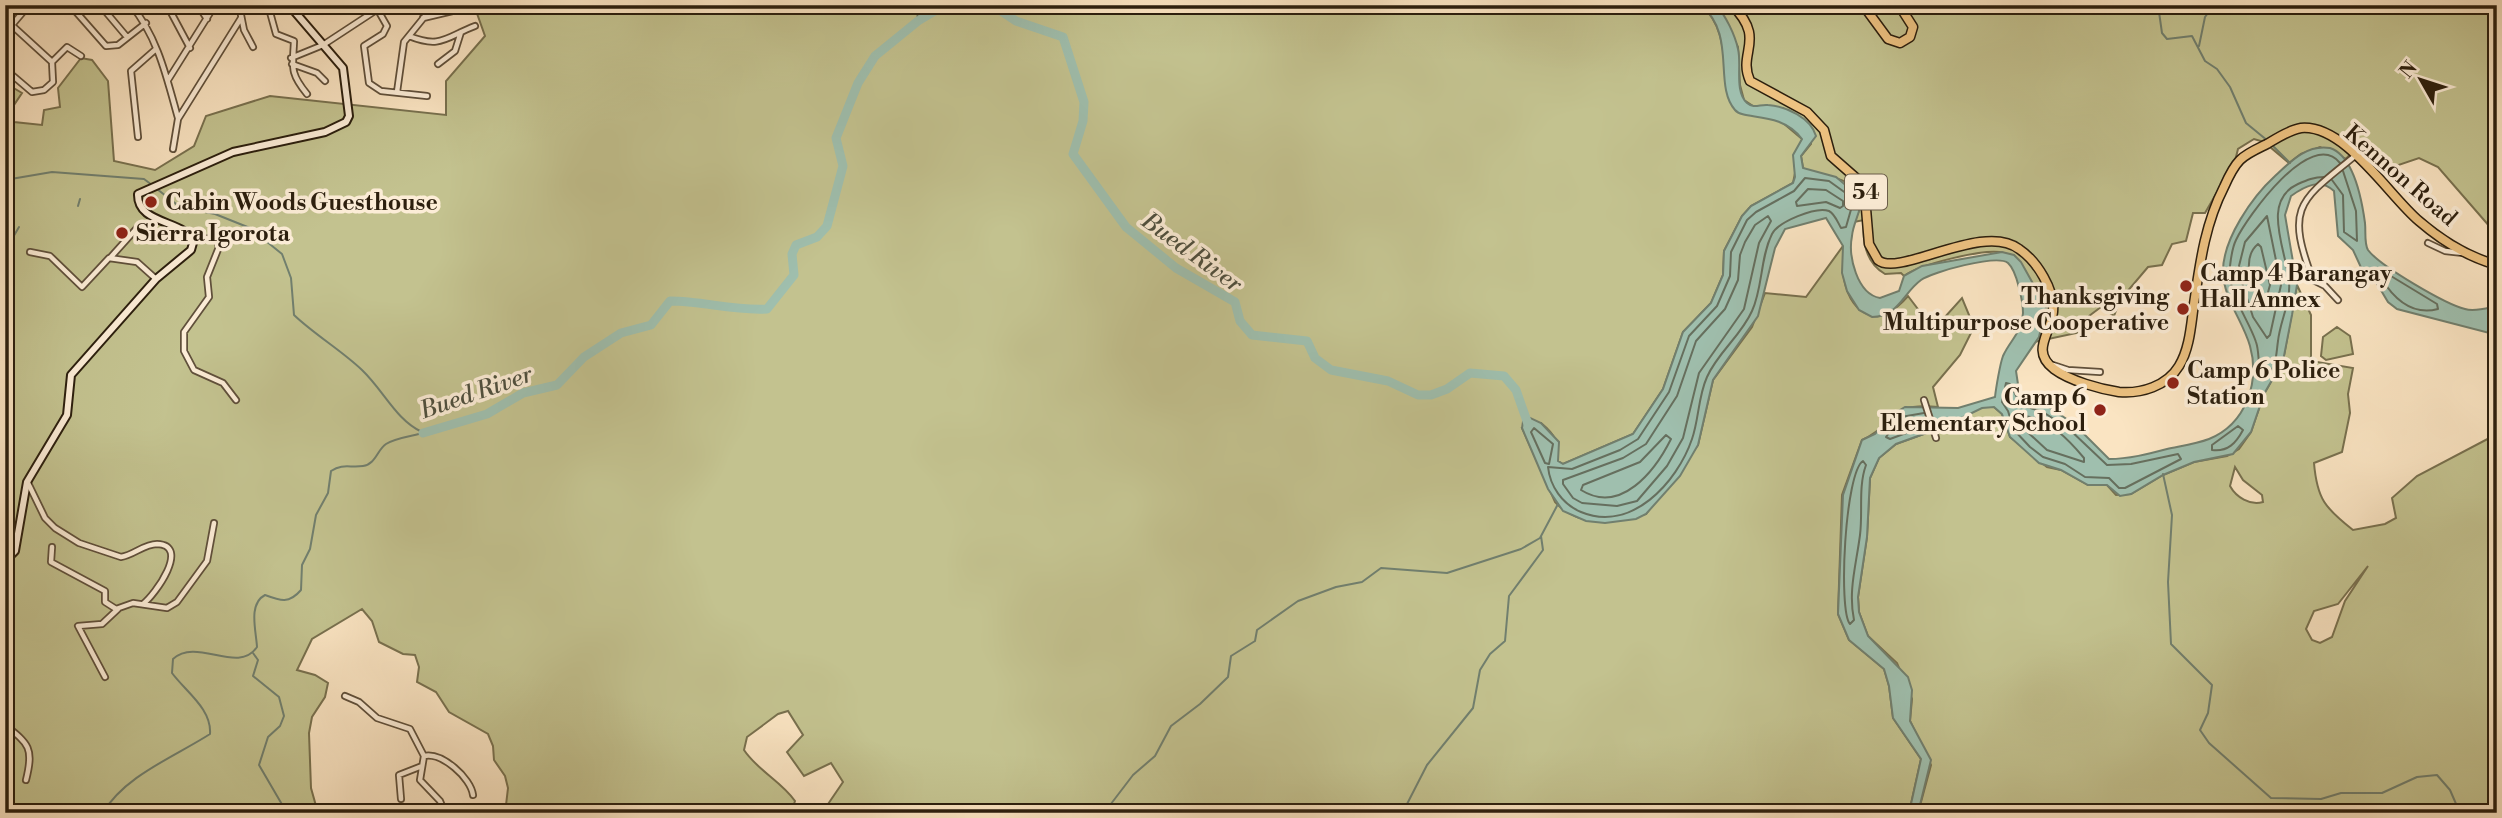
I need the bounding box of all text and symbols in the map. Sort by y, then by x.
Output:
north arrow [2386,46,2456,116]
text: N [2395,57,2423,83]
street label: Kennon Road [2338,119,2463,232]
road number: 54 [1845,174,1887,210]
place label: Cabin Woods Guesthouse [165,189,438,217]
marker: Cabin Woods Guesthouse [143,194,159,210]
water label: Bued River [1134,206,1248,300]
place label: Sierra Igorota [136,220,290,248]
marker: Sierra Igorota [114,225,130,241]
place label: Camp 4 Barangay Hall Annex [2200,260,2392,314]
marker: Camp 4 Barangay Hall Annex [2178,278,2194,294]
place label: Thanksgiving Multipurpose Cooperative [1883,283,2170,337]
marker: Thanksgiving Multipurpose Cooperative [2175,301,2191,317]
place label: Camp 6 Police Station [2187,357,2340,411]
water label: Bued River [415,359,537,427]
marker: Camp 6 Police Station [2165,375,2181,391]
place label: Camp 6 Elementary School [1880,384,2086,438]
marker: Camp 6 Elementary School [2092,402,2108,418]

